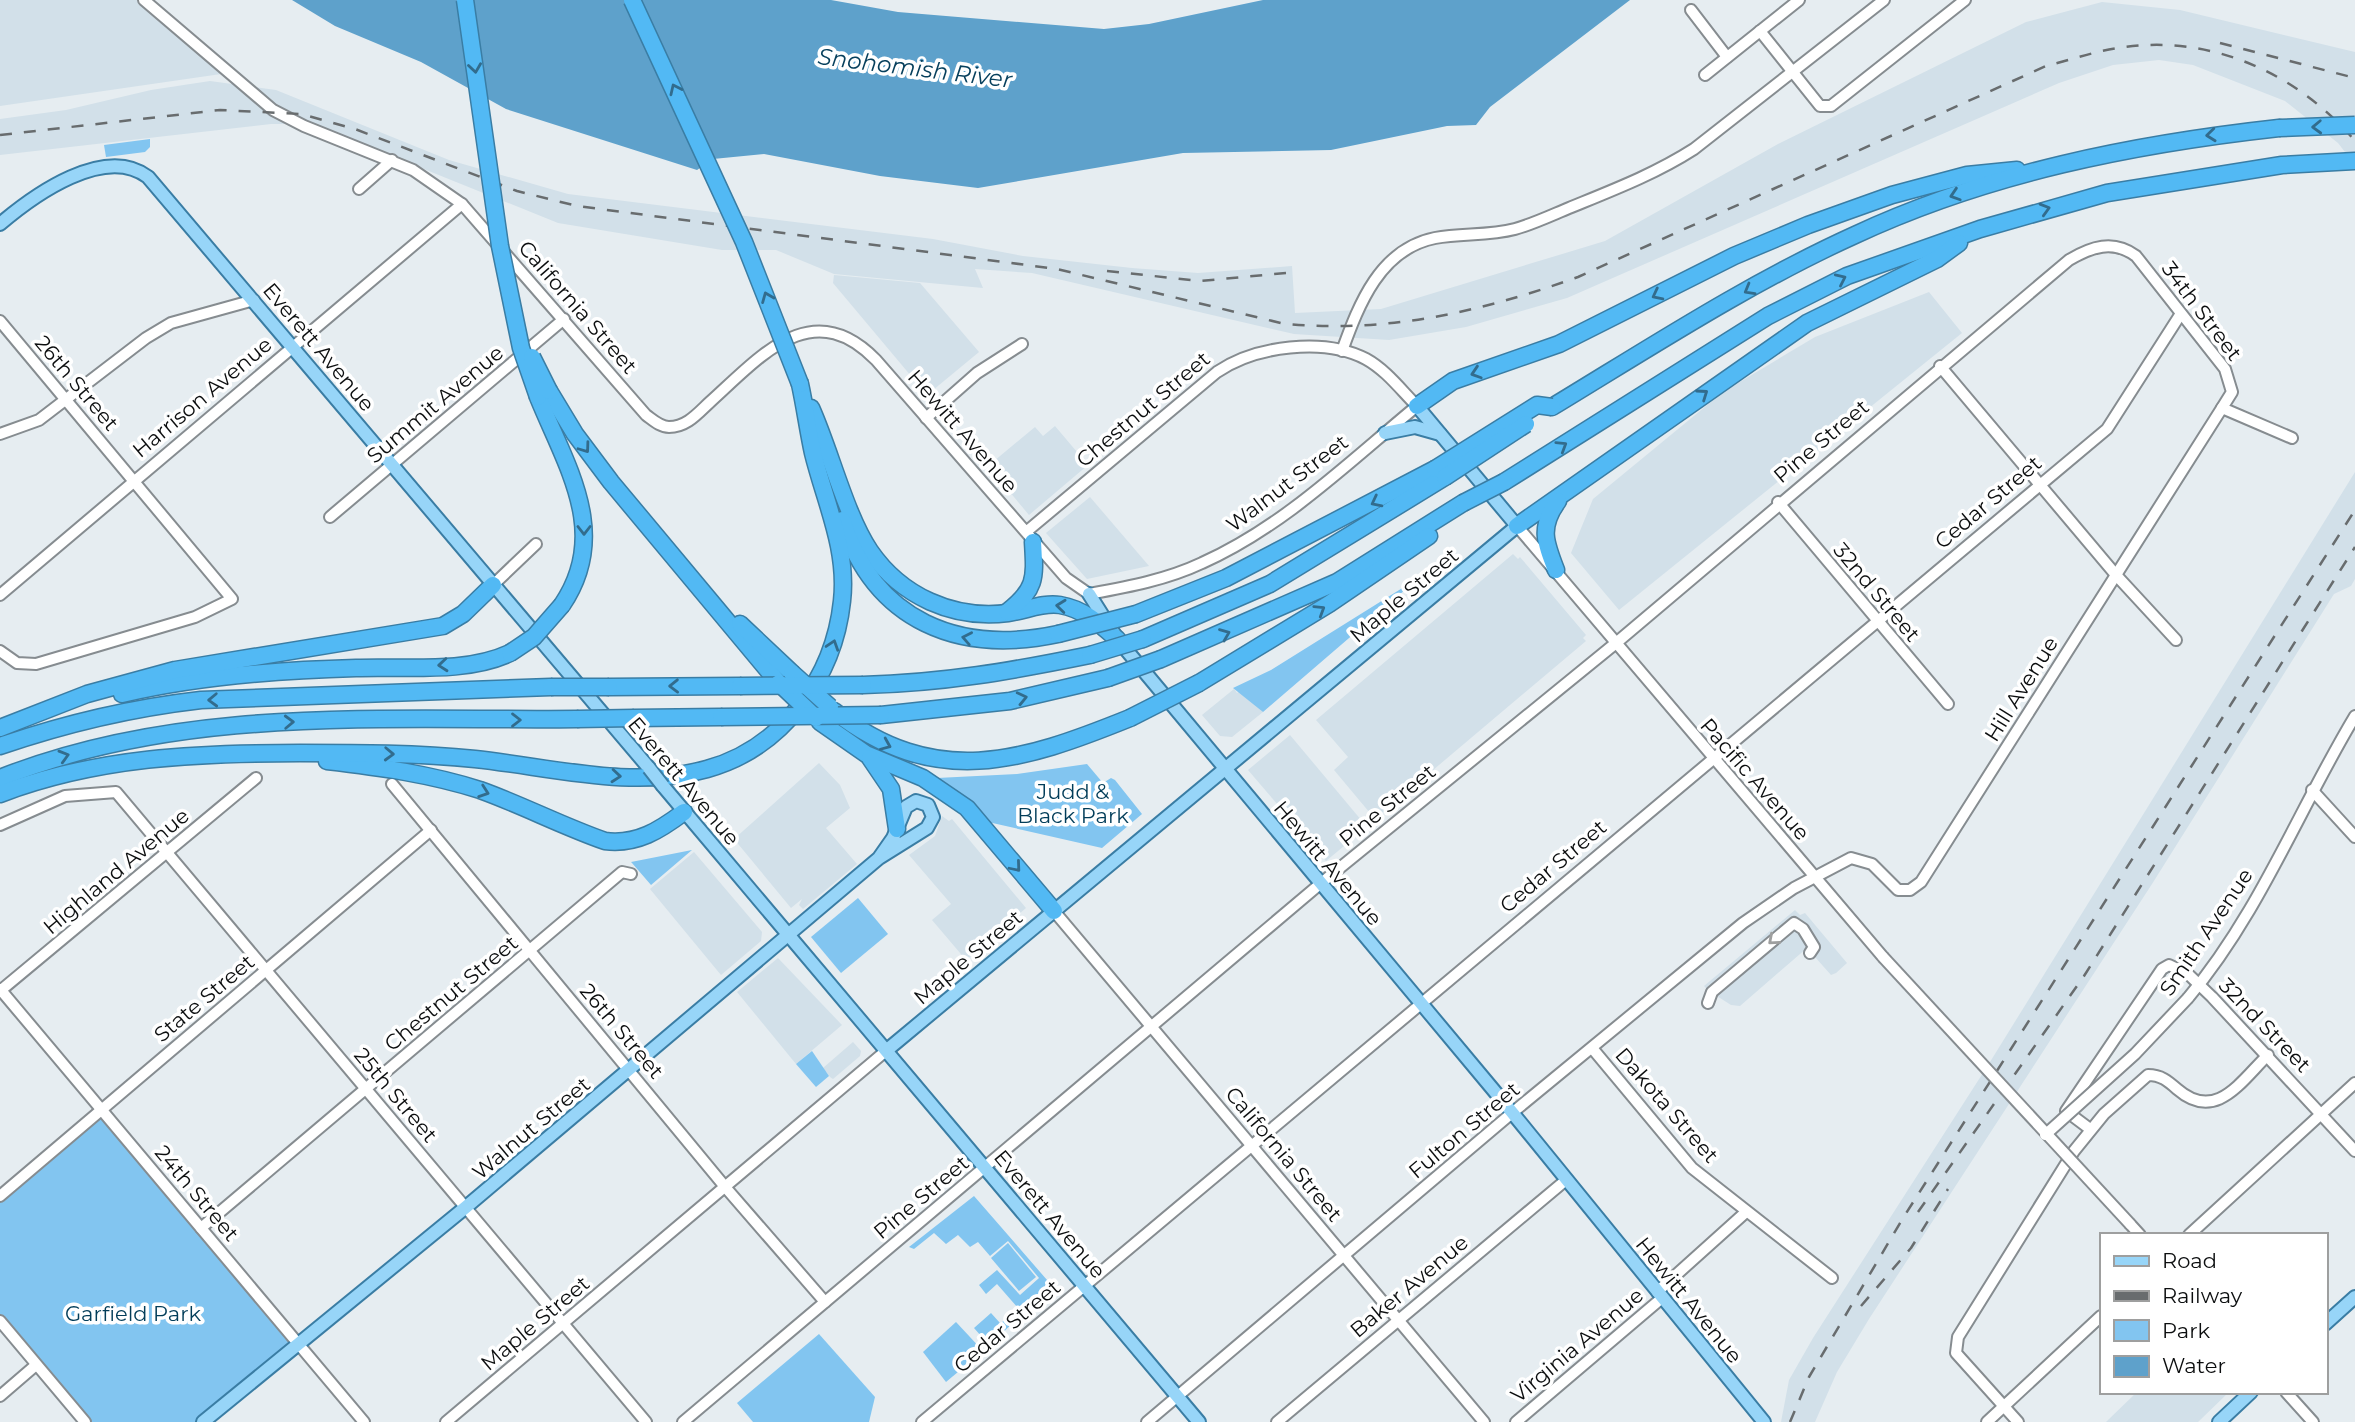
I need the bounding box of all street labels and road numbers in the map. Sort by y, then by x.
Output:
street label: California Street [513,235,643,379]
street label: 34th Street [2157,257,2247,365]
street label: Everett Avenue [258,278,380,416]
street label: 26th Street [30,330,124,436]
street label: Harrison Avenue [127,332,277,462]
street label: Summit Avenue [362,340,508,468]
street label: Chestnut Street [1071,346,1215,472]
street label: Hewitt Avenue [903,364,1023,498]
street label: Pine Street [1768,394,1874,488]
street label: Walnut Street [1221,429,1353,537]
street label: Cedar Street [1930,450,2046,554]
street label: 32nd Street [1829,538,1925,646]
street label: Maple Street [1345,542,1463,648]
street label: Hill Avenue [1979,632,2063,746]
street label: Everett Avenue [623,712,745,850]
street label: Pacific Avenue [1695,713,1815,845]
street label: Pine Street [1334,759,1440,851]
street label: Hewitt Avenue [1269,796,1387,930]
street label: Highland Avenue [38,803,194,939]
street label: Cedar Street [1495,814,1611,918]
street label: Smith Avenue [2154,864,2258,1000]
street label: Maple Street [909,904,1027,1010]
street label: Chestnut Street [379,930,523,1056]
street label: State Street [149,949,259,1047]
street label: 32nd Street [2214,973,2316,1077]
street label: 26th Street [575,978,669,1084]
street label: Dakota Street [1610,1042,1724,1168]
street label: 25th Street [349,1043,443,1147]
street label: Walnut Street [467,1071,595,1185]
street label: Fulton Street [1403,1076,1525,1184]
street label: California Street [1220,1082,1348,1226]
street label: 24th Street [150,1140,244,1246]
street label: Everett Avenue [989,1145,1111,1283]
street label: Pine Street [868,1150,974,1244]
street label: Baker Avenue [1345,1229,1473,1343]
street label: Hewitt Avenue [1631,1232,1747,1368]
street label: Maple Street [476,1270,594,1376]
street label: Cedar Street [949,1274,1065,1378]
street label: Virginia Avenue [1506,1282,1648,1408]

